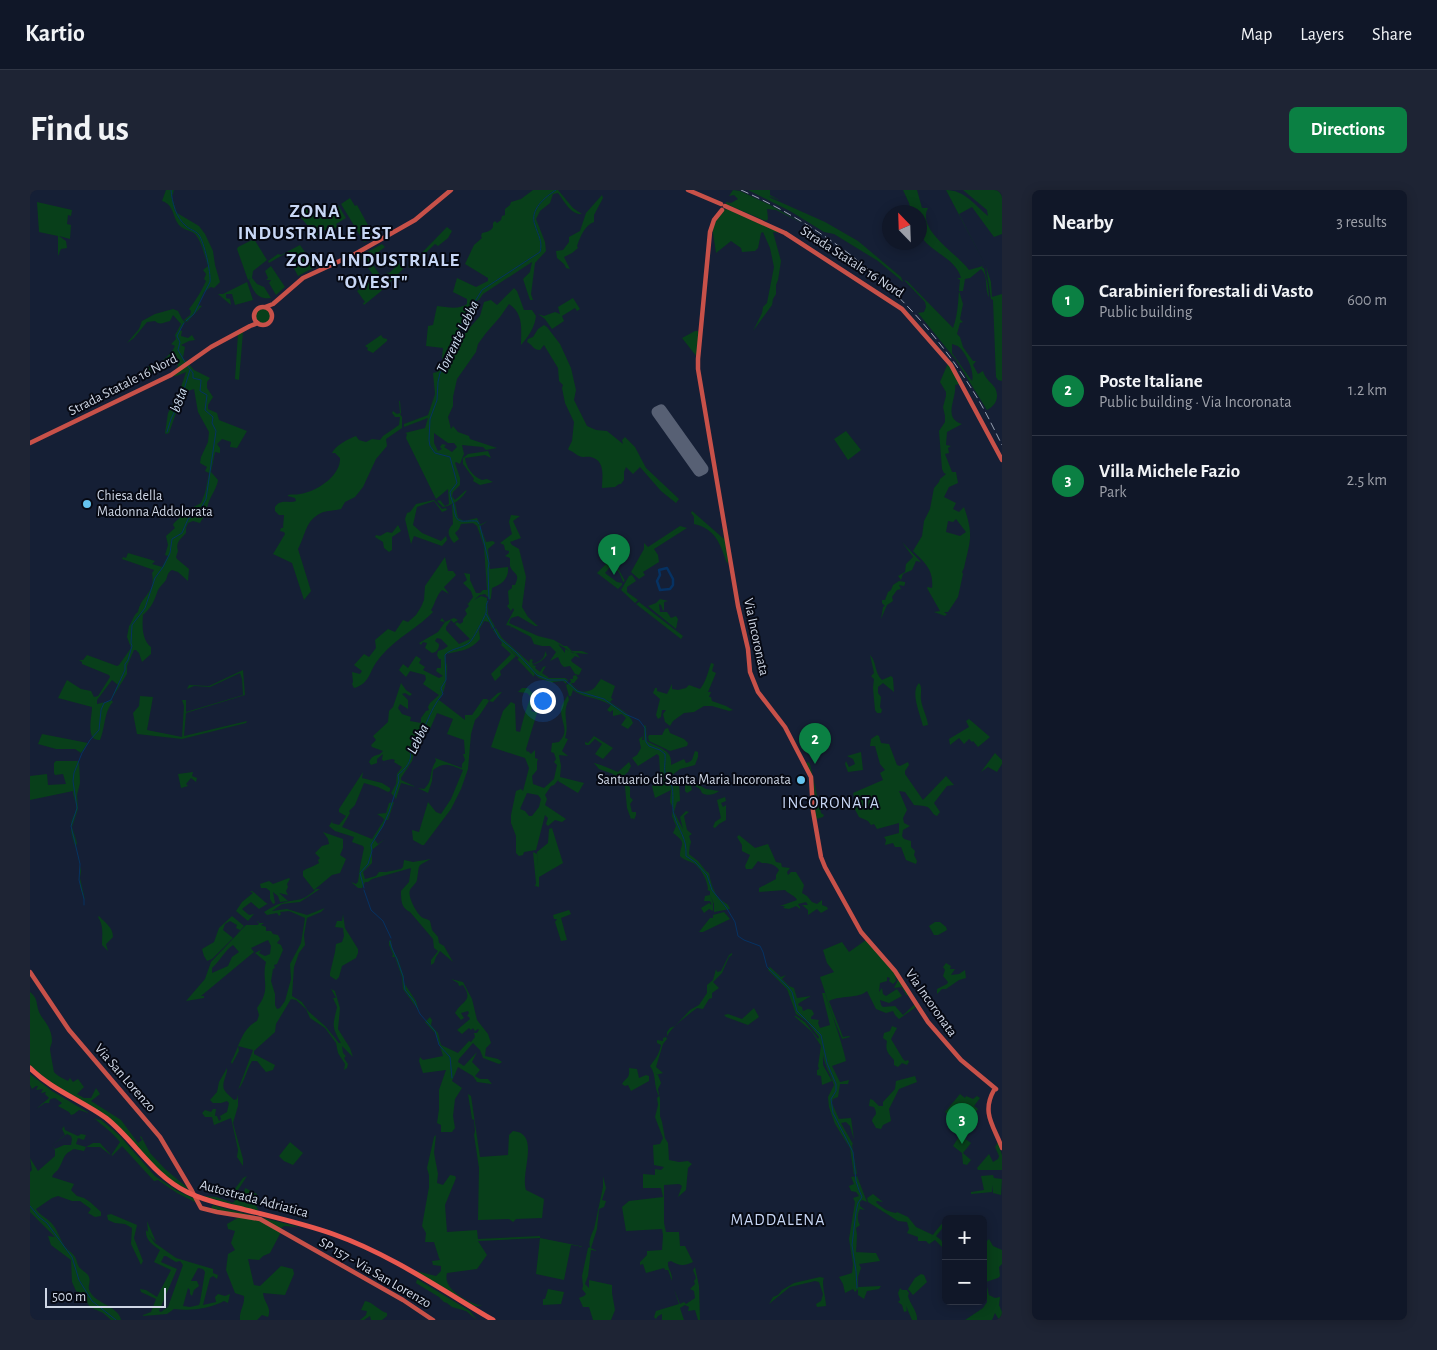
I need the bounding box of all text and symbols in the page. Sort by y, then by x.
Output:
text: Kartio [25,22,85,46]
text: Map [1241,26,1272,44]
text: Layers [1300,26,1344,44]
text: Share [1372,26,1412,44]
button: Directions [1289,107,1407,153]
text: Find us [30,112,129,147]
district label: ZONA INDUSTRIALE EST [238,202,392,243]
north arrow [882,205,927,250]
text: Nearby [1052,212,1113,233]
text: 3 results [1336,214,1387,230]
street label: Strada Statale 16 Nord [798,223,906,301]
district label: ZONA INDUSTRIALE "OVEST" [286,251,460,292]
text: Carabinieri forestali di Vasto [1099,282,1313,301]
text: 1 [1065,292,1071,308]
text: 600 m [1347,292,1387,308]
water label: Torrente Lebba [434,298,482,376]
text: Public building [1099,304,1193,320]
street label: Strada Statale 16 Nord [66,351,180,419]
text: Poste Italiane [1099,372,1203,391]
text: 2 [1064,382,1072,398]
text: 1.2 km [1348,382,1387,398]
water label: b8ta [168,386,190,414]
text: Public building · Via Incoronata [1099,394,1292,410]
text: Villa Michele Fazio [1099,462,1240,481]
text: 3 [1065,472,1071,488]
text: 2.5 km [1347,472,1387,488]
text: Park [1099,484,1127,500]
place label: Chiesa della Madonna Addolorata [97,489,213,519]
marker: Chiesa della Madonna Addolorata [81,498,93,510]
pin: 1 [598,534,630,575]
street label: Via Incoronata [741,597,771,678]
your location [530,688,556,714]
water label: Lebba [404,722,432,756]
pin: 2 [799,723,831,764]
place label: Santuario di Santa Maria Incoronata [597,773,792,787]
marker: Santuario di Santa Maria Incoronata [795,774,807,786]
district label: INCORONATA [782,795,880,811]
street label: Via Incoronata [903,967,960,1040]
street label: Via San Lorenzo [92,1041,158,1115]
pin: 3 [946,1103,978,1144]
street label: Autostrada Adriatica [198,1178,310,1220]
district label: MADDALENA [730,1212,826,1228]
map controls [942,1215,987,1305]
button: + [942,1215,987,1260]
street label: SP 157 - Via San Lorenzo [317,1235,434,1311]
button: − [942,1260,987,1305]
scale bar [45,1285,166,1308]
text: 500 m [52,1290,86,1304]

